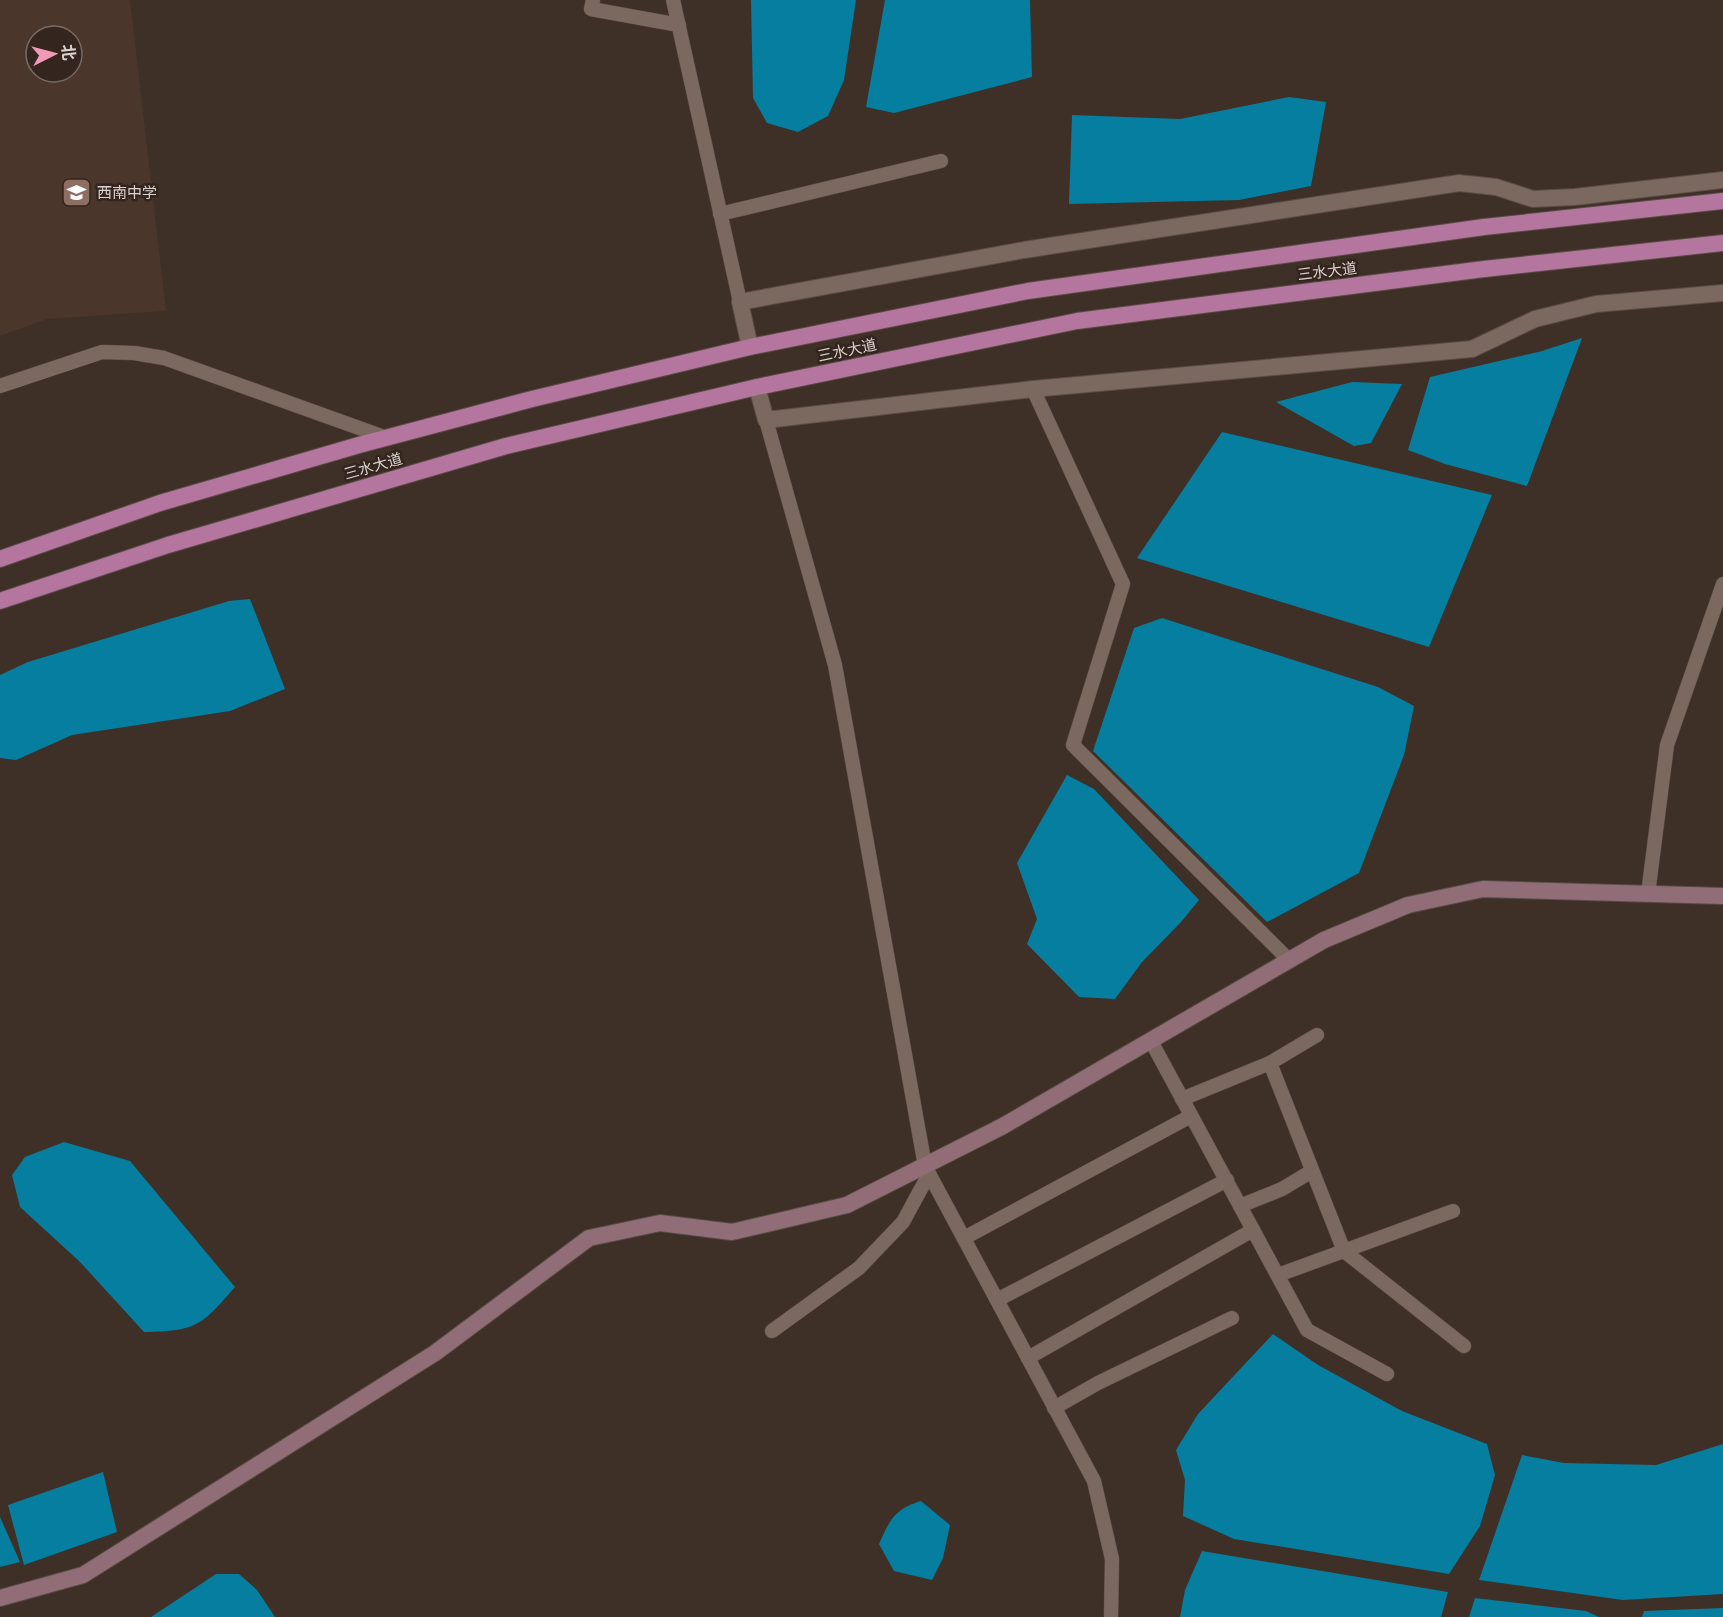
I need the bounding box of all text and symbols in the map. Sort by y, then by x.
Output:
north arrow [24,24,84,84]
text: 北 [57,43,81,62]
school or university icon: 西南中学 [60,176,92,208]
place label: 西南中学 [97,182,157,203]
street label: 三水大道 [1296,257,1358,285]
street label: 三水大道 [815,333,879,367]
street label: 三水大道 [341,448,405,484]

